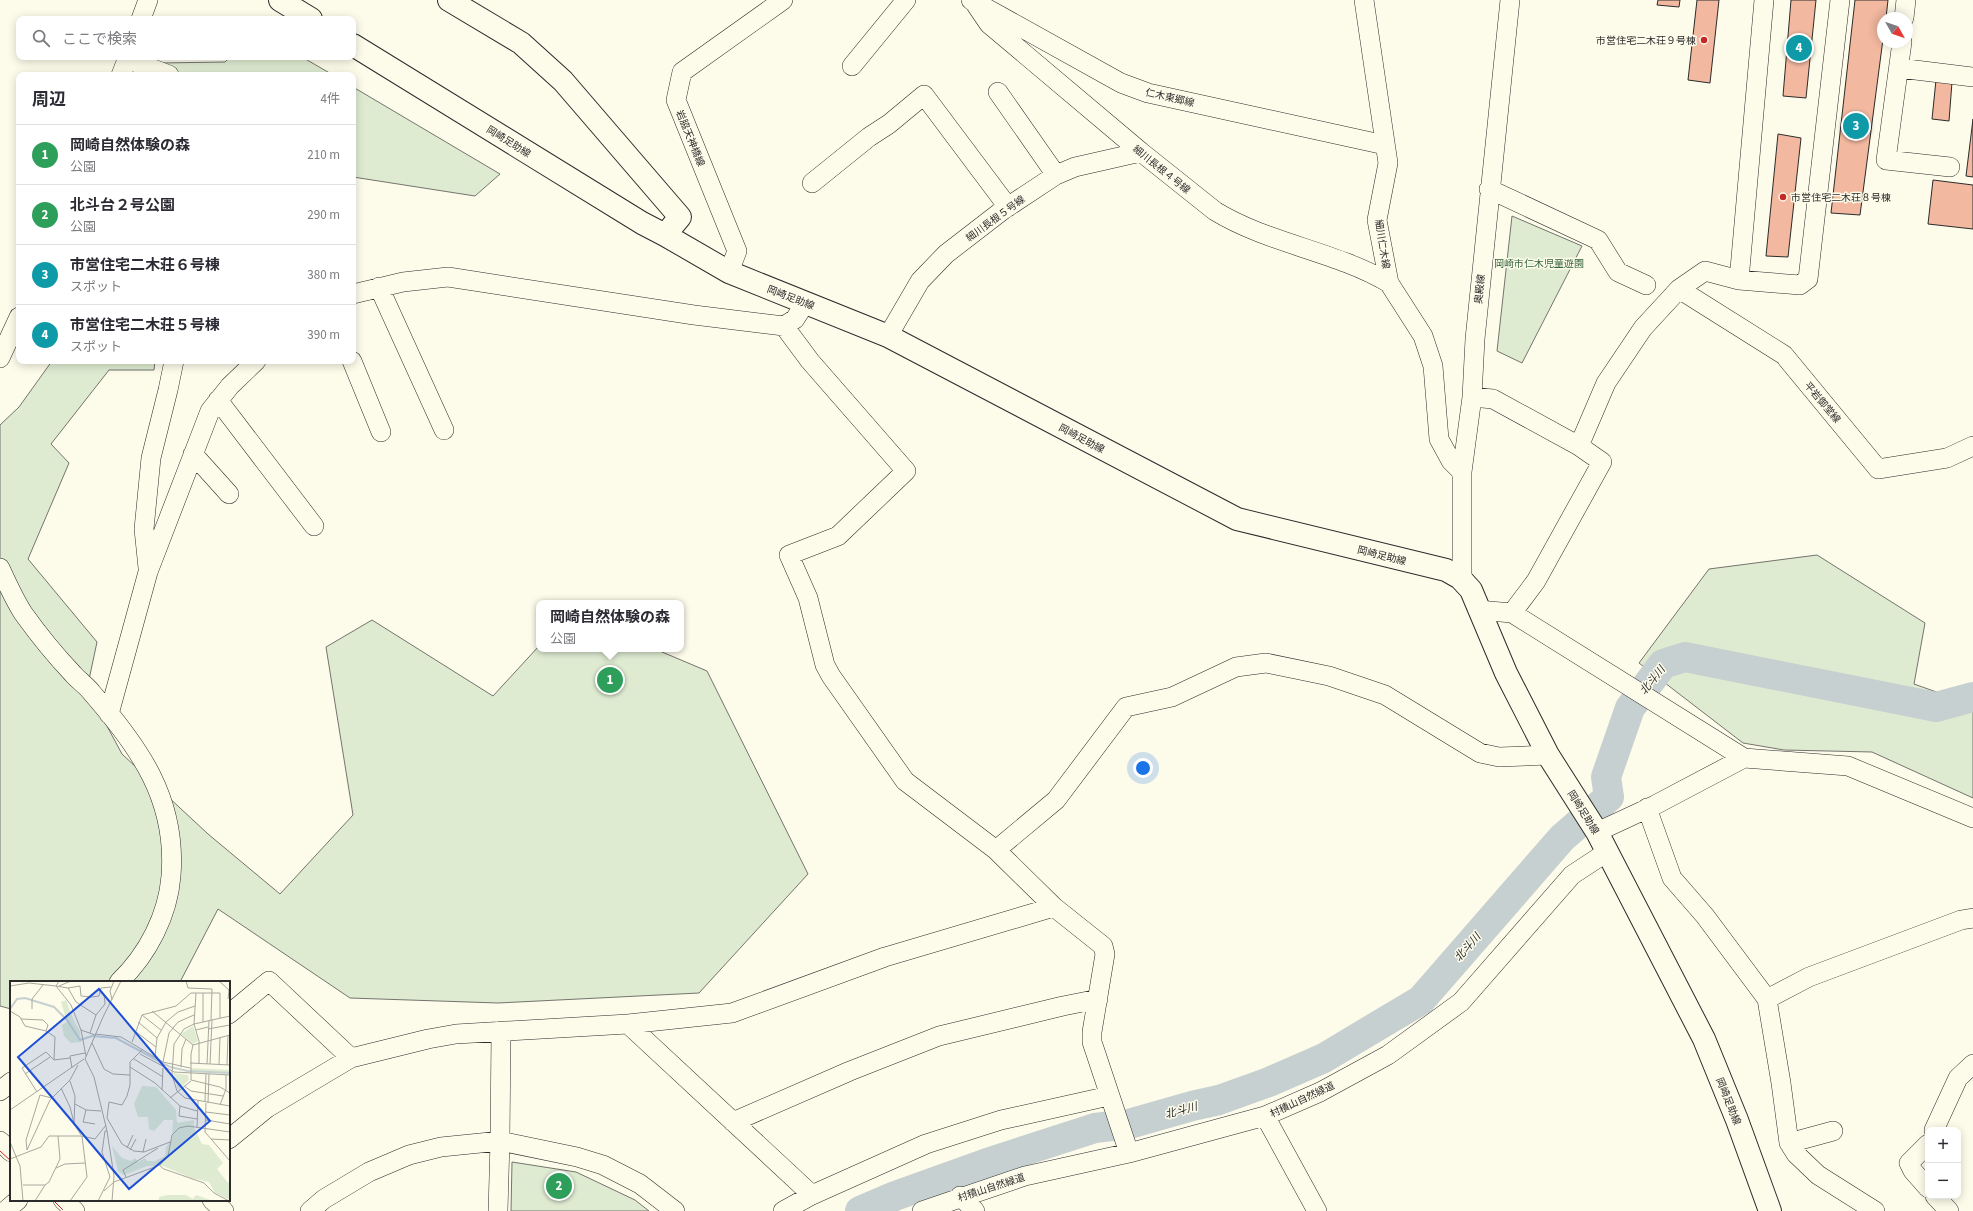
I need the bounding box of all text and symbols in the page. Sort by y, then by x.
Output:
north arrow [1877,12,1913,48]
search box [16,16,356,60]
icon: search [30,27,52,49]
text: ここで検索 [62,29,137,50]
pin: 4 [1786,33,1812,63]
place label: 市営住宅二木荘９号棟 [1596,34,1696,48]
marker: 市営住宅二木荘９号棟 [1699,35,1709,45]
street label: 仁木東郷線 [1144,86,1196,110]
text: 周辺 [32,88,66,112]
text: 4件 [321,90,340,108]
street label: 岩脇天神橋線 [672,108,708,169]
pin: 3 [1843,111,1869,141]
street label: 岡崎足助線 [484,123,533,161]
text: 岡崎自然体験の森 [70,135,190,156]
street label: 細川長根４号線 [1130,142,1193,197]
text: 1 [42,146,48,164]
text: 210 m [307,146,340,164]
text: 公園 [70,158,96,176]
place label: 市営住宅二木荘８号棟 [1791,191,1891,205]
marker: 市営住宅二木荘８号棟 [1778,192,1788,202]
street label: 細川長根５号線 [963,193,1028,245]
text: 北斗台２号公園 [70,195,175,216]
text: 2 [42,206,48,224]
text: 290 m [307,206,340,224]
text: 公園 [70,218,96,236]
street label: 細川仁木線 [1371,218,1393,270]
text: 市営住宅二木荘６号棟 [70,255,220,276]
park label: 岡崎市仁木児童遊園 [1494,257,1584,271]
text: 3 [42,266,48,284]
text: 380 m [307,266,340,284]
street label: 奥殿線 [1471,273,1489,305]
text: スポット [70,278,122,296]
street label: 岡崎足助線 [765,282,816,313]
text: 市営住宅二木荘５号棟 [70,315,220,336]
text: 4 [42,326,48,344]
text: 390 m [307,326,340,344]
text: スポット [70,338,122,356]
street label: 平岩御堂線 [1801,379,1844,426]
street label: 岡崎足助線 [1056,421,1107,457]
street label: 岡崎足助線 [1356,543,1408,569]
popup [536,600,684,652]
text: 岡崎自然体験の森 [550,607,670,628]
text: 公園 [550,630,576,648]
water label: 北斗川 [1636,662,1669,698]
pin: 1 [597,665,623,695]
your location [1133,758,1153,778]
street label: 岡崎足助線 [1564,788,1602,837]
water label: 北斗川 [1451,929,1485,965]
inset map [10,981,230,1201]
street label: 岡崎足助線 [1712,1076,1744,1127]
street label: 村積山自然緑道 [1268,1079,1337,1121]
water label: 北斗川 [1163,1099,1200,1122]
map controls [1925,1127,1961,1199]
button: + [1925,1127,1961,1163]
button: − [1925,1163,1961,1199]
street label: 村積山自然緑道 [956,1170,1027,1205]
pin: 2 [546,1171,572,1201]

